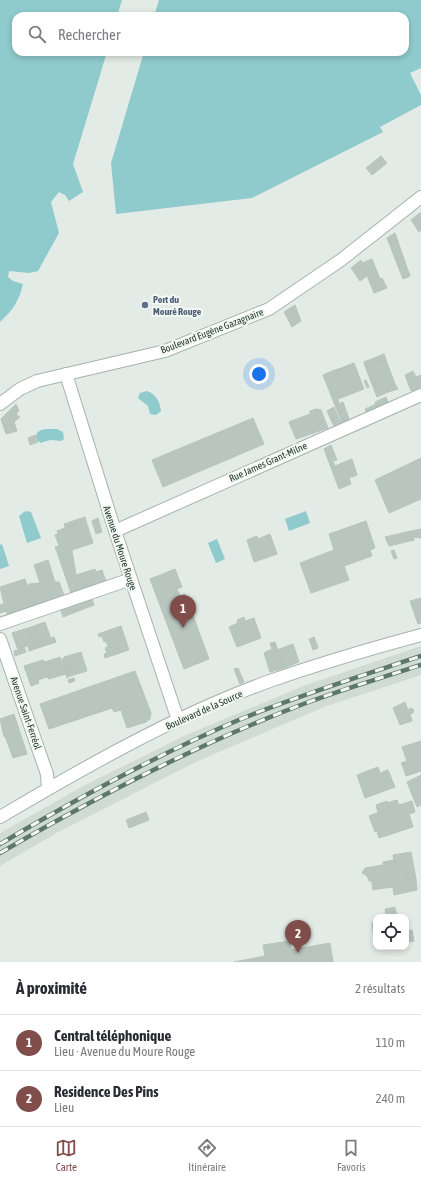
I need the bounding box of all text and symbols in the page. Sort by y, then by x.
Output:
search box [12,12,409,56]
icon: search [26,23,48,45]
text: Rechercher [58,26,120,43]
place label: Port du Mouré Rouge [153,294,202,317]
marker: Port du Mouré Rouge [140,300,150,310]
street label: Boulevard Eugène Gazagnaire [159,306,265,356]
your location [249,364,269,384]
street label: Rue James Grant-Milne [227,440,309,484]
street label: Avenue du Moure Rouge [101,504,139,592]
pin: 1 [170,595,196,628]
street label: Avenue Saint-Ferréol [8,675,44,751]
street label: Boulevard de la Source [164,688,245,732]
map controls [373,914,409,950]
button: locate [373,914,409,950]
pin: 2 [285,920,311,953]
text: À proximité [16,978,87,998]
text: 2 résultats [355,981,405,996]
text: Central téléphonique [54,1027,171,1044]
text: 1 [26,1035,32,1050]
text: 110 m [376,1035,405,1050]
text: Lieu · Avenue du Moure Rouge [54,1044,195,1059]
text: Residence Des Pins [54,1083,158,1100]
text: 2 [26,1091,32,1106]
text: 240 m [376,1091,405,1106]
text: Lieu [54,1100,74,1115]
tab: Carte [55,1137,77,1173]
tab: Itinéraire [188,1137,226,1173]
tab: Favoris [337,1137,366,1173]

